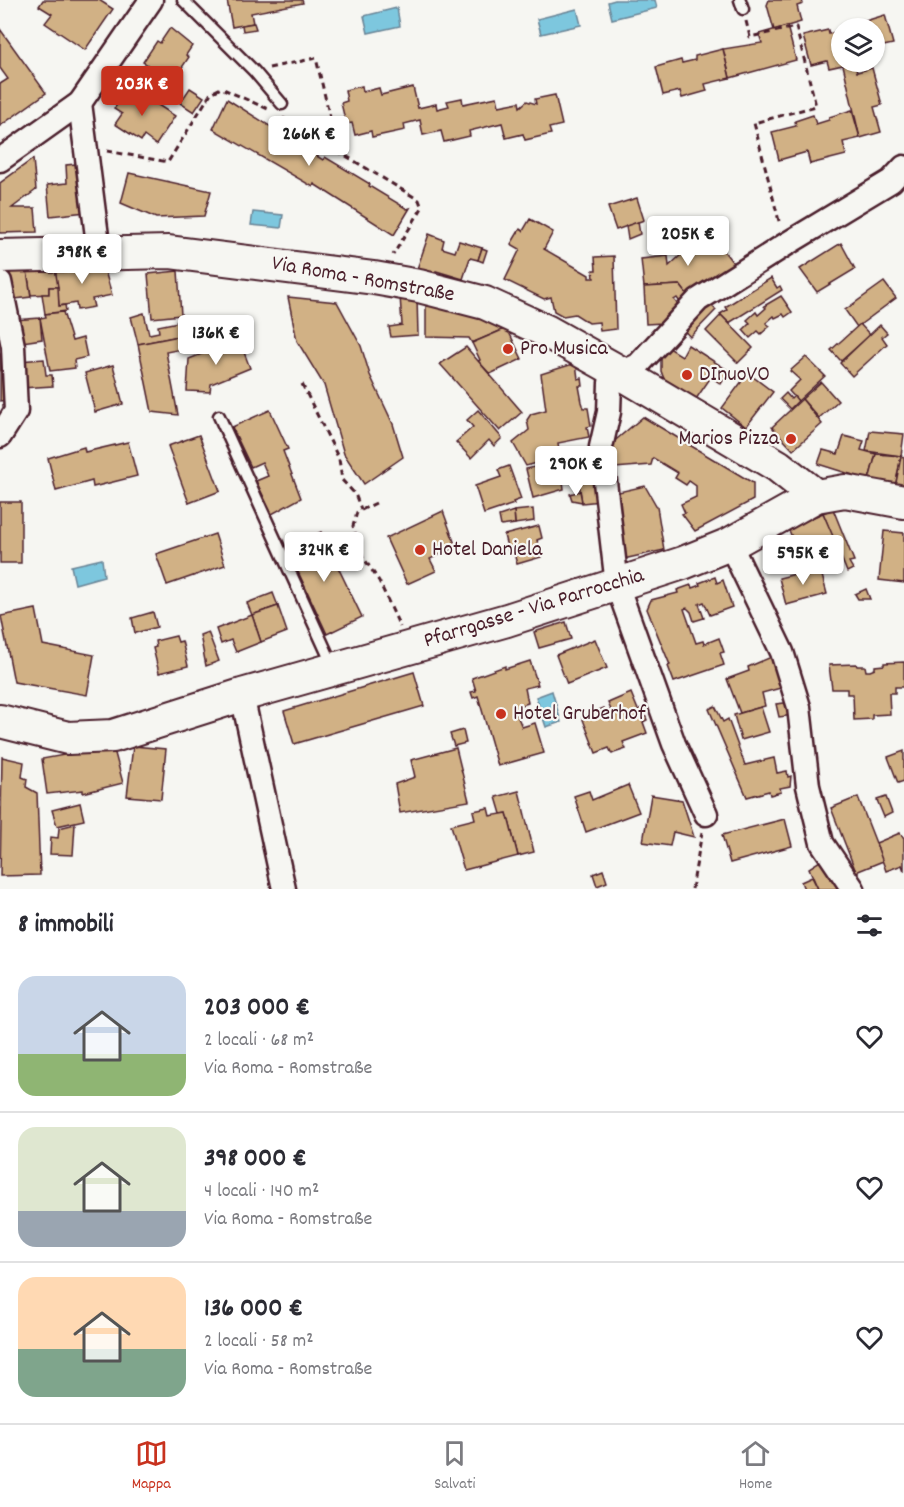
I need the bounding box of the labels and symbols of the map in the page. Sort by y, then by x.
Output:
pin: 203K € [93,66,191,117]
pin: 266K € [260,116,358,167]
pin: 205K € [639,216,737,267]
pin: 398K € [33,234,131,285]
street label: Via Roma - Romstraße [269,249,457,311]
pin: 136K € [167,315,265,366]
place label: Pro Musica [520,334,608,365]
marker: Pro Musica [501,342,515,356]
place label: DInuoVO [699,360,770,391]
marker: DInuoVO [680,368,694,382]
place label: Marios Pizza [678,424,780,455]
marker: Marios Pizza [784,432,798,446]
pin: 290K € [527,446,625,497]
pin: 324K € [275,532,373,583]
place label: Hotel Daniela [432,535,543,566]
pin: 595K € [754,535,852,586]
marker: Hotel Daniela [413,543,427,557]
street label: Pfarrgasse - Via Parrocchia [420,561,649,657]
place label: Hotel Gruberhof [513,699,647,730]
marker: Hotel Gruberhof [494,707,508,721]

